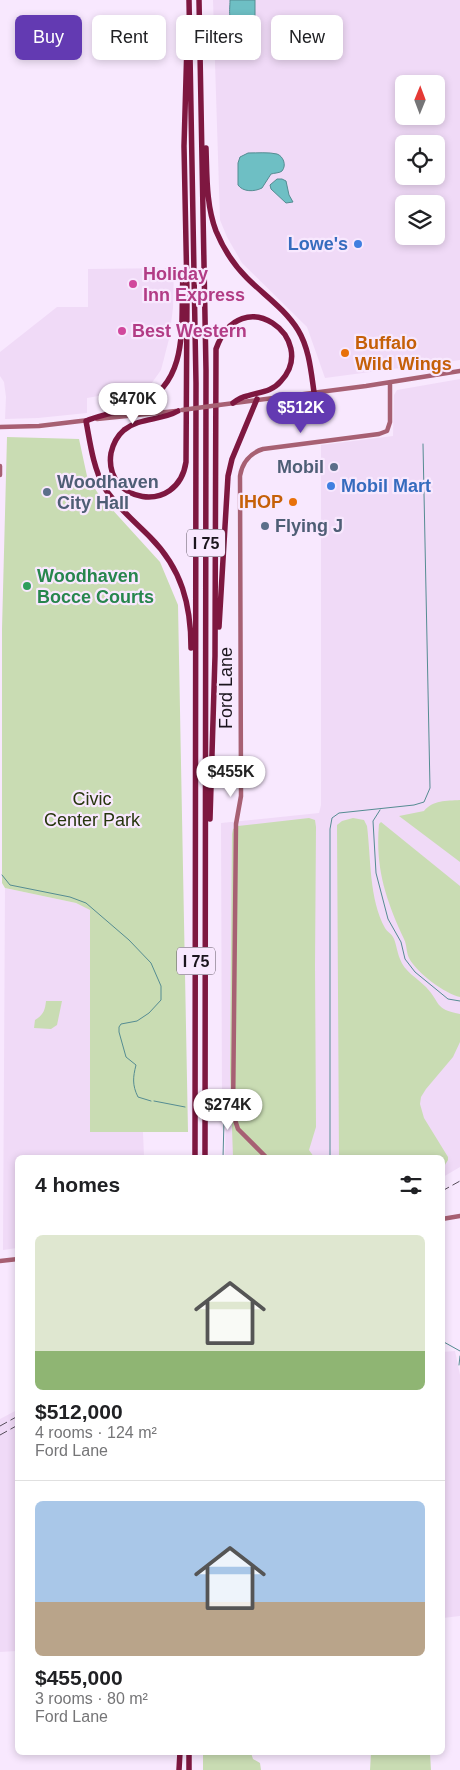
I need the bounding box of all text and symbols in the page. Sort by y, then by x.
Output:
chip: Buy [15,15,82,60]
chip: Rent [92,15,166,60]
chip: Filters [176,15,261,60]
chip: New [271,15,343,60]
north arrow [395,75,445,125]
map controls [395,75,445,245]
button: locate [395,135,445,185]
button: layers [395,195,445,245]
place label: Lowe's [288,234,348,254]
marker: Lowe's [352,238,364,250]
place label: Holiday Inn Express [143,264,245,305]
marker: Holiday Inn Express [127,278,139,290]
place label: Best Western [132,321,247,341]
marker: Best Western [116,325,128,337]
place label: Buffalo Wild Wings [355,333,452,374]
marker: Buffalo Wild Wings [339,347,351,359]
pin: $470K [98,382,168,425]
text: $470K [109,390,157,407]
pin: $512K [266,392,336,434]
text: $512K [277,399,325,416]
place label: Mobil [277,457,324,477]
marker: Mobil [328,461,340,473]
place label: Woodhaven City Hall [57,472,159,513]
place label: Mobil Mart [341,476,431,496]
marker: Mobil Mart [325,480,337,492]
marker: Woodhaven City Hall [41,486,53,498]
place label: IHOP [239,492,283,512]
marker: IHOP [287,496,299,508]
place label: Flying J [275,516,343,536]
marker: Flying J [259,520,271,532]
road number: I 75 [187,530,225,556]
place label: Woodhaven Bocce Courts [37,566,154,607]
marker: Woodhaven Bocce Courts [21,580,33,592]
street label: Ford Lane [216,647,236,729]
pin: $455K [196,756,266,798]
text: $455K [207,763,255,780]
park label: Civic Center Park [44,789,141,830]
road number: I 75 [177,948,215,974]
pin: $274K [193,1088,263,1131]
text: $274K [204,1096,252,1113]
icon: filters [397,1171,425,1199]
text: 4 homes [35,1173,120,1196]
icon: home [185,1268,275,1358]
text: $512,000 [35,1400,123,1423]
text: 4 rooms · 124 m² [35,1424,157,1441]
text: Ford Lane [35,1442,108,1459]
icon: home [185,1533,275,1623]
text: $455,000 [35,1666,123,1689]
text: 3 rooms · 80 m² [35,1690,148,1707]
text: Ford Lane [35,1708,108,1725]

